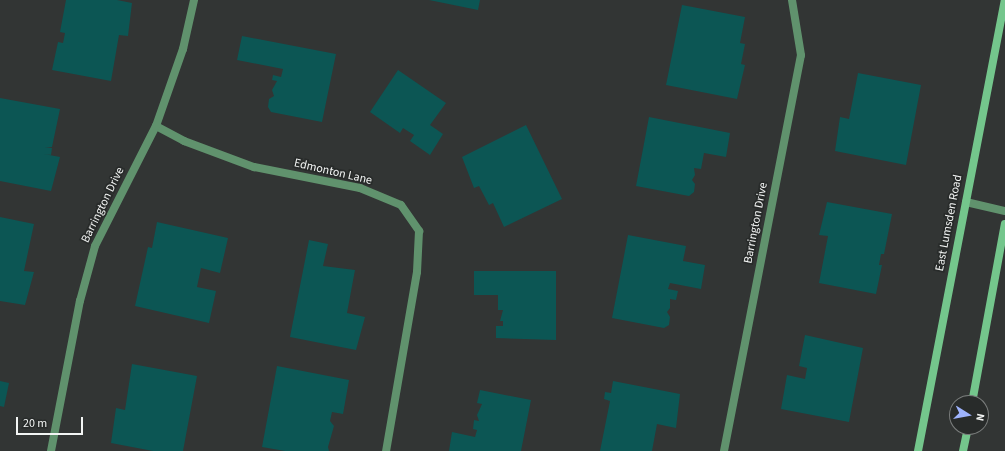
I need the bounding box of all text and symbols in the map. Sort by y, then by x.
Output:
street label: Edmonton Lane [293,156,373,188]
street label: Barrington Drive [78,165,128,245]
street label: East Lumsden Road [933,173,965,273]
street label: Barrington Drive [741,181,771,265]
north arrow [949,395,989,435]
scale bar [18,409,85,435]
text: N [972,412,988,422]
text: 20 m [23,415,47,432]

